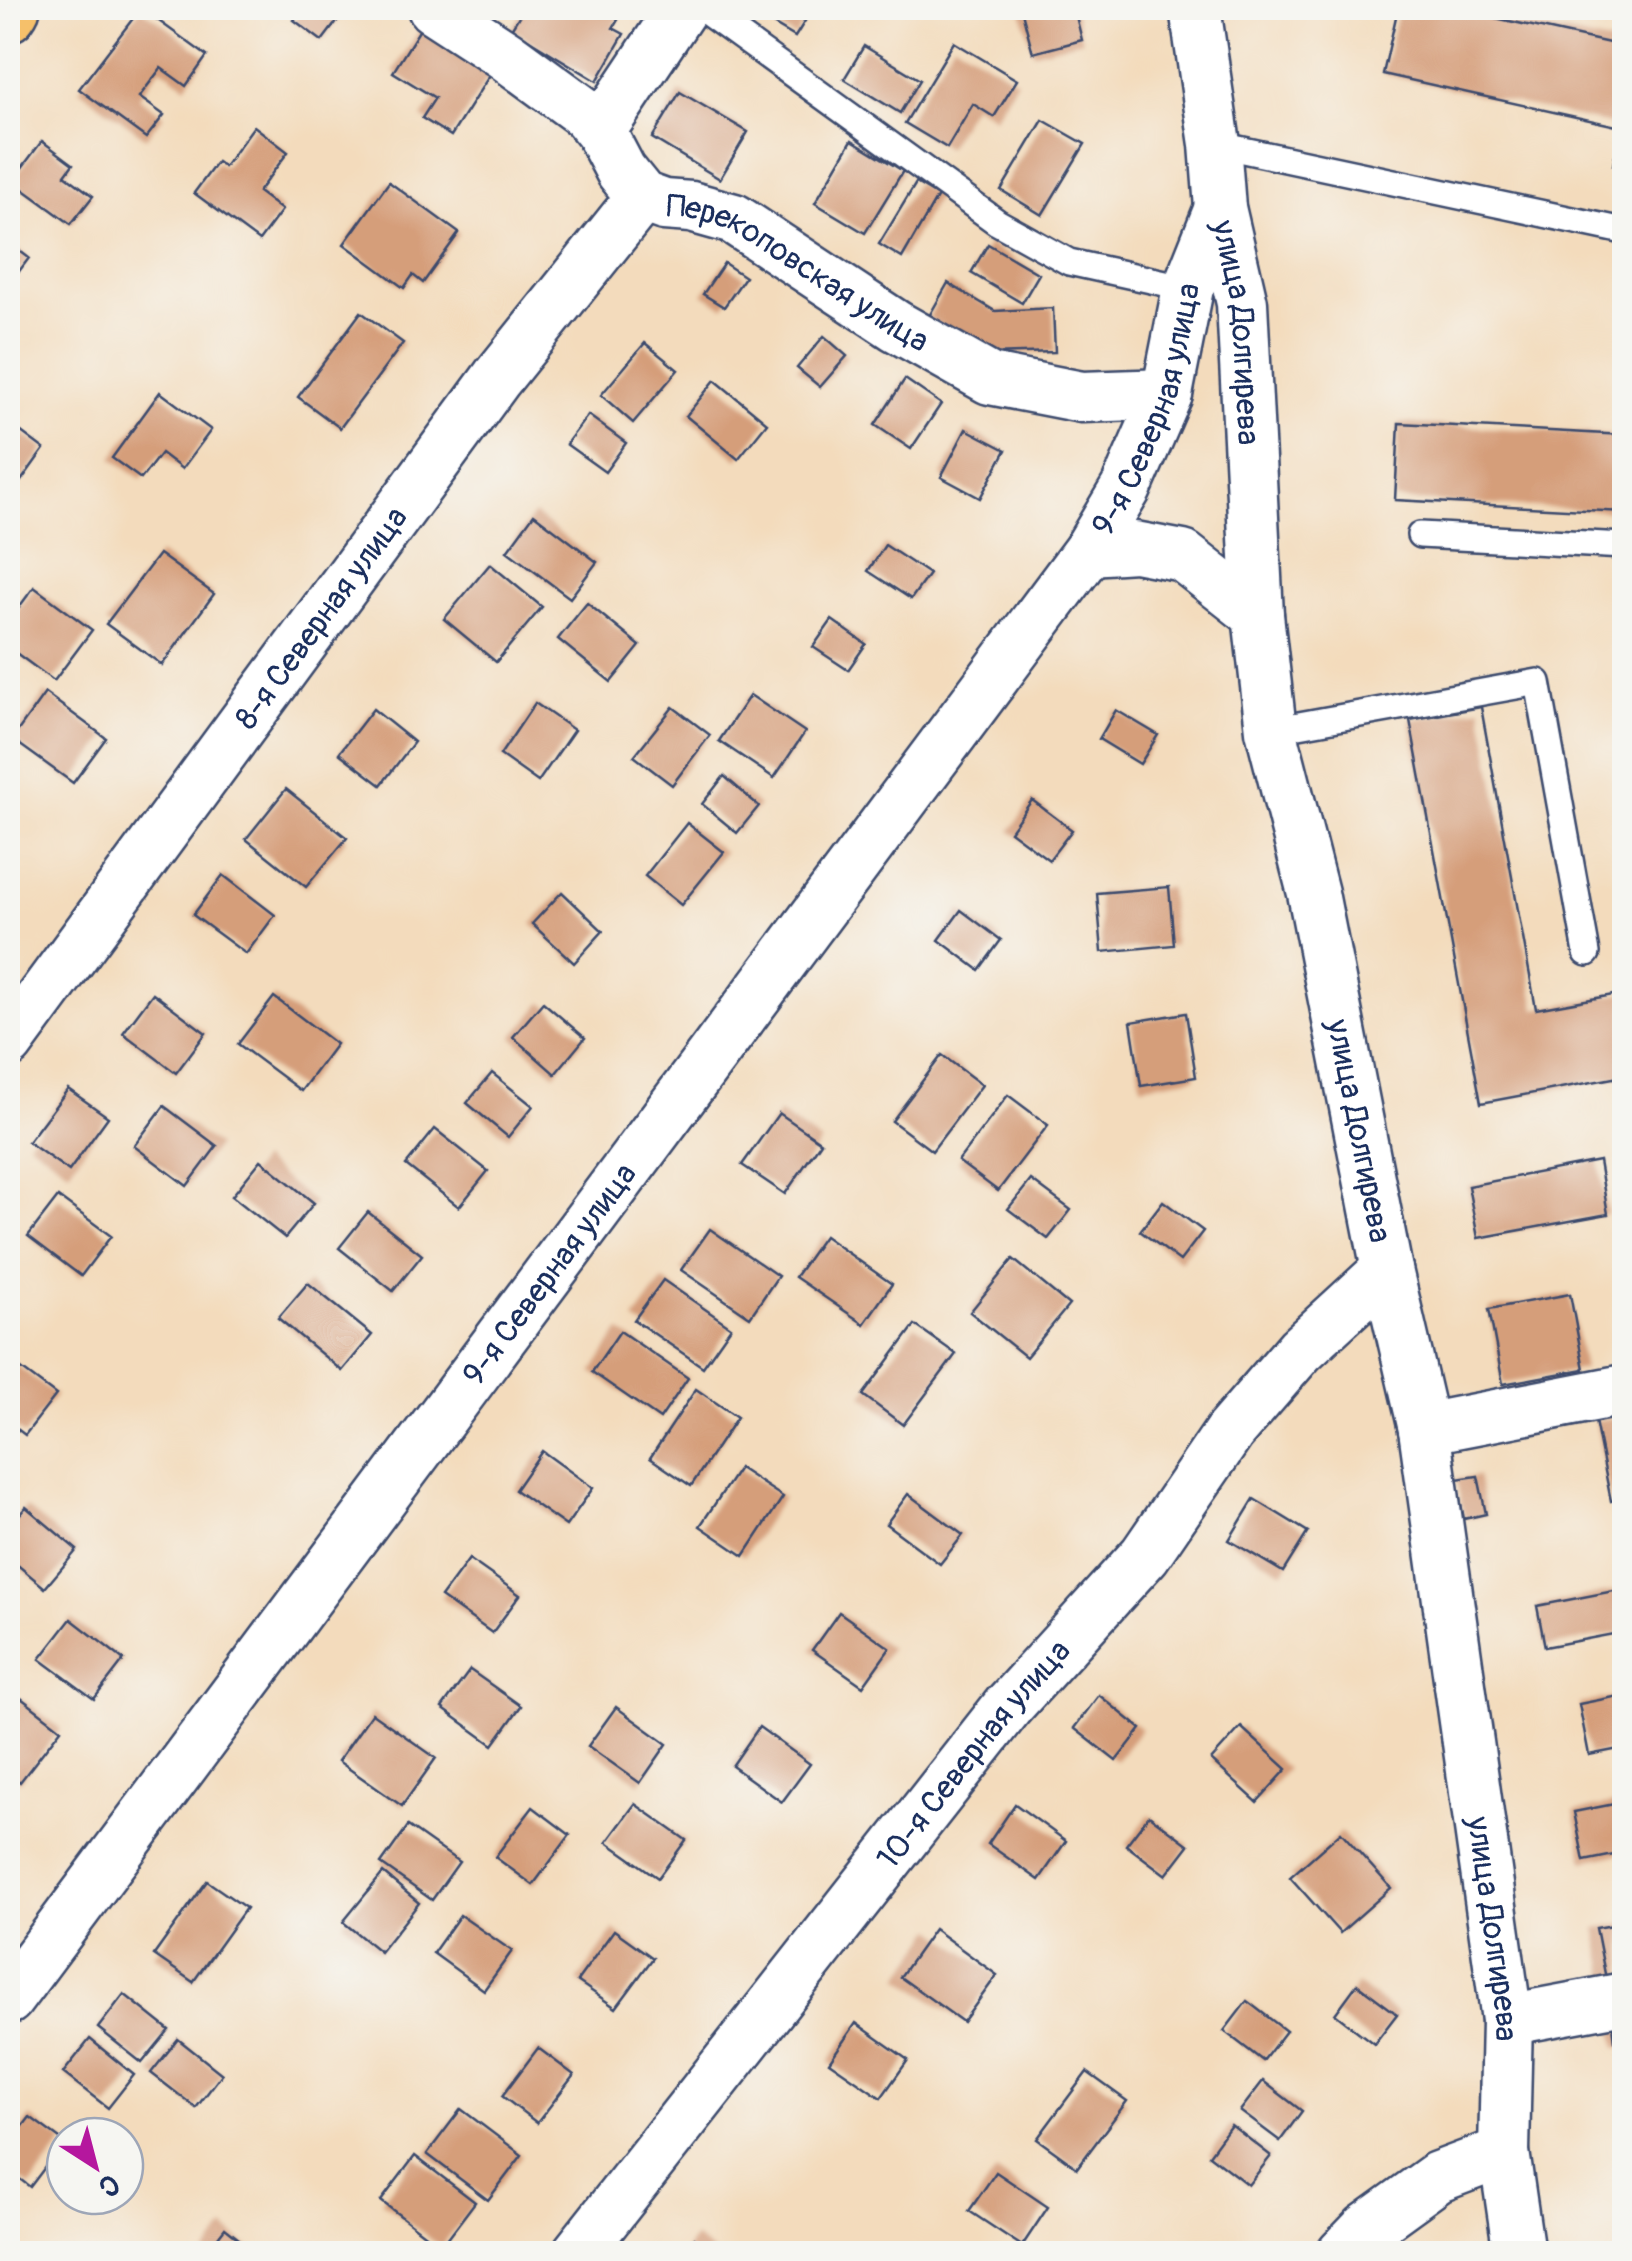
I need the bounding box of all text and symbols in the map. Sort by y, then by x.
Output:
street label: Перекоповская улица [665,186,936,361]
street label: улица Долгирева [1202,215,1268,446]
street label: 9-я Северная улица [1083,280,1210,543]
street label: 8-я Северная улица [227,499,417,737]
street label: улица Долгирева [1317,1015,1400,1246]
street label: 9-я Северная улица [454,1155,646,1393]
street label: 10-я Северная улица [868,1632,1079,1877]
street label: улица Долгирева [1458,1813,1527,2042]
north arrow [45,2116,145,2216]
text: С [92,2166,126,2204]

